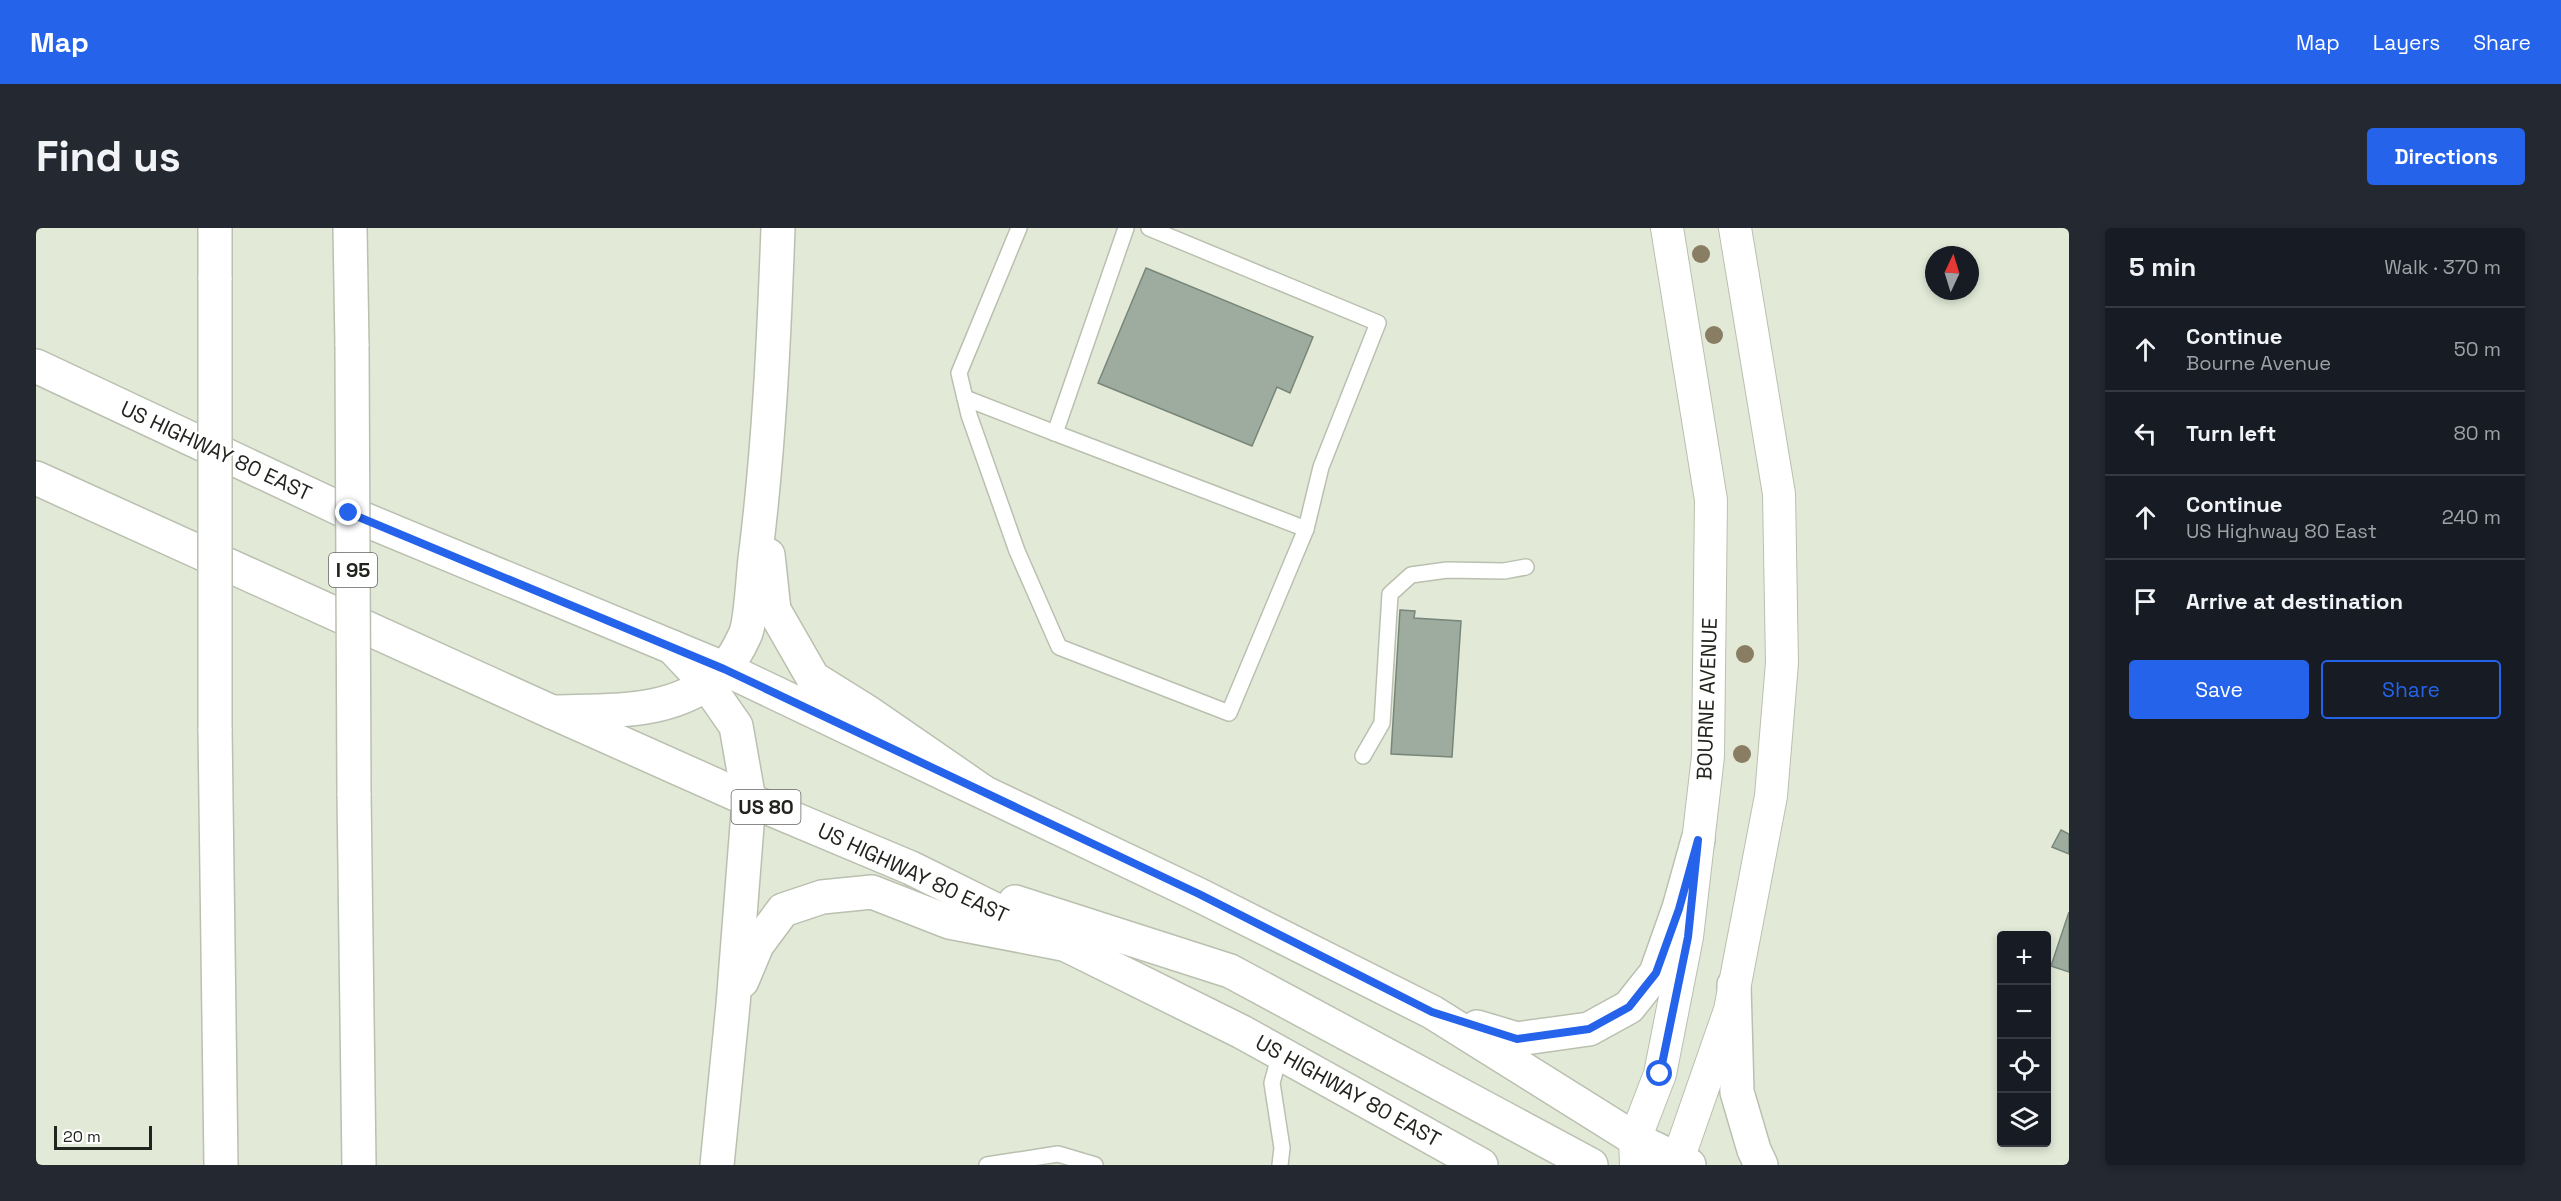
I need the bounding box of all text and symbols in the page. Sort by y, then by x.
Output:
text: Map [30,24,89,60]
text: Map [2296,29,2340,56]
text: Layers [2373,29,2440,56]
text: Share [2473,29,2531,56]
button: Directions [2367,128,2525,185]
text: Find us [36,130,181,183]
north arrow [1925,246,1979,300]
text: 5 min [2129,250,2196,284]
text: Walk · 370 m [2384,254,2501,280]
text: Continue [2186,322,2282,350]
icon: ahead [2129,333,2162,366]
text: 50 m [2454,336,2501,362]
text: Bourne Avenue [2186,350,2331,376]
street label: US HIGHWAY 80 EAST [116,394,316,507]
icon: left [2129,417,2162,450]
text: Turn left [2186,419,2276,447]
text: 80 m [2453,420,2501,446]
text: Continue [2186,490,2282,518]
route end [335,499,361,525]
icon: ahead [2129,501,2162,534]
text: 240 m [2442,504,2501,530]
text: US Highway 80 East [2186,518,2377,544]
road number: I 95 [329,553,377,587]
icon: arrive [2129,585,2162,618]
text: Arrive at destination [2186,587,2403,615]
street label: BOURNE AVENUE [1690,617,1723,781]
button: Save [2129,660,2309,719]
button: Share [2321,660,2501,719]
road number: US 80 [732,790,800,824]
street label: US HIGHWAY 80 EAST [813,816,1013,929]
map controls [1997,931,2051,1147]
button: + [1997,931,2051,985]
button: − [1997,985,2051,1039]
street label: US HIGHWAY 80 EAST [1251,1028,1446,1153]
button: locate [1997,1039,2051,1093]
route start [1646,1060,1672,1086]
button: layers [1997,1093,2051,1147]
scale bar [54,1123,152,1150]
text: 20 m [63,1126,101,1147]

